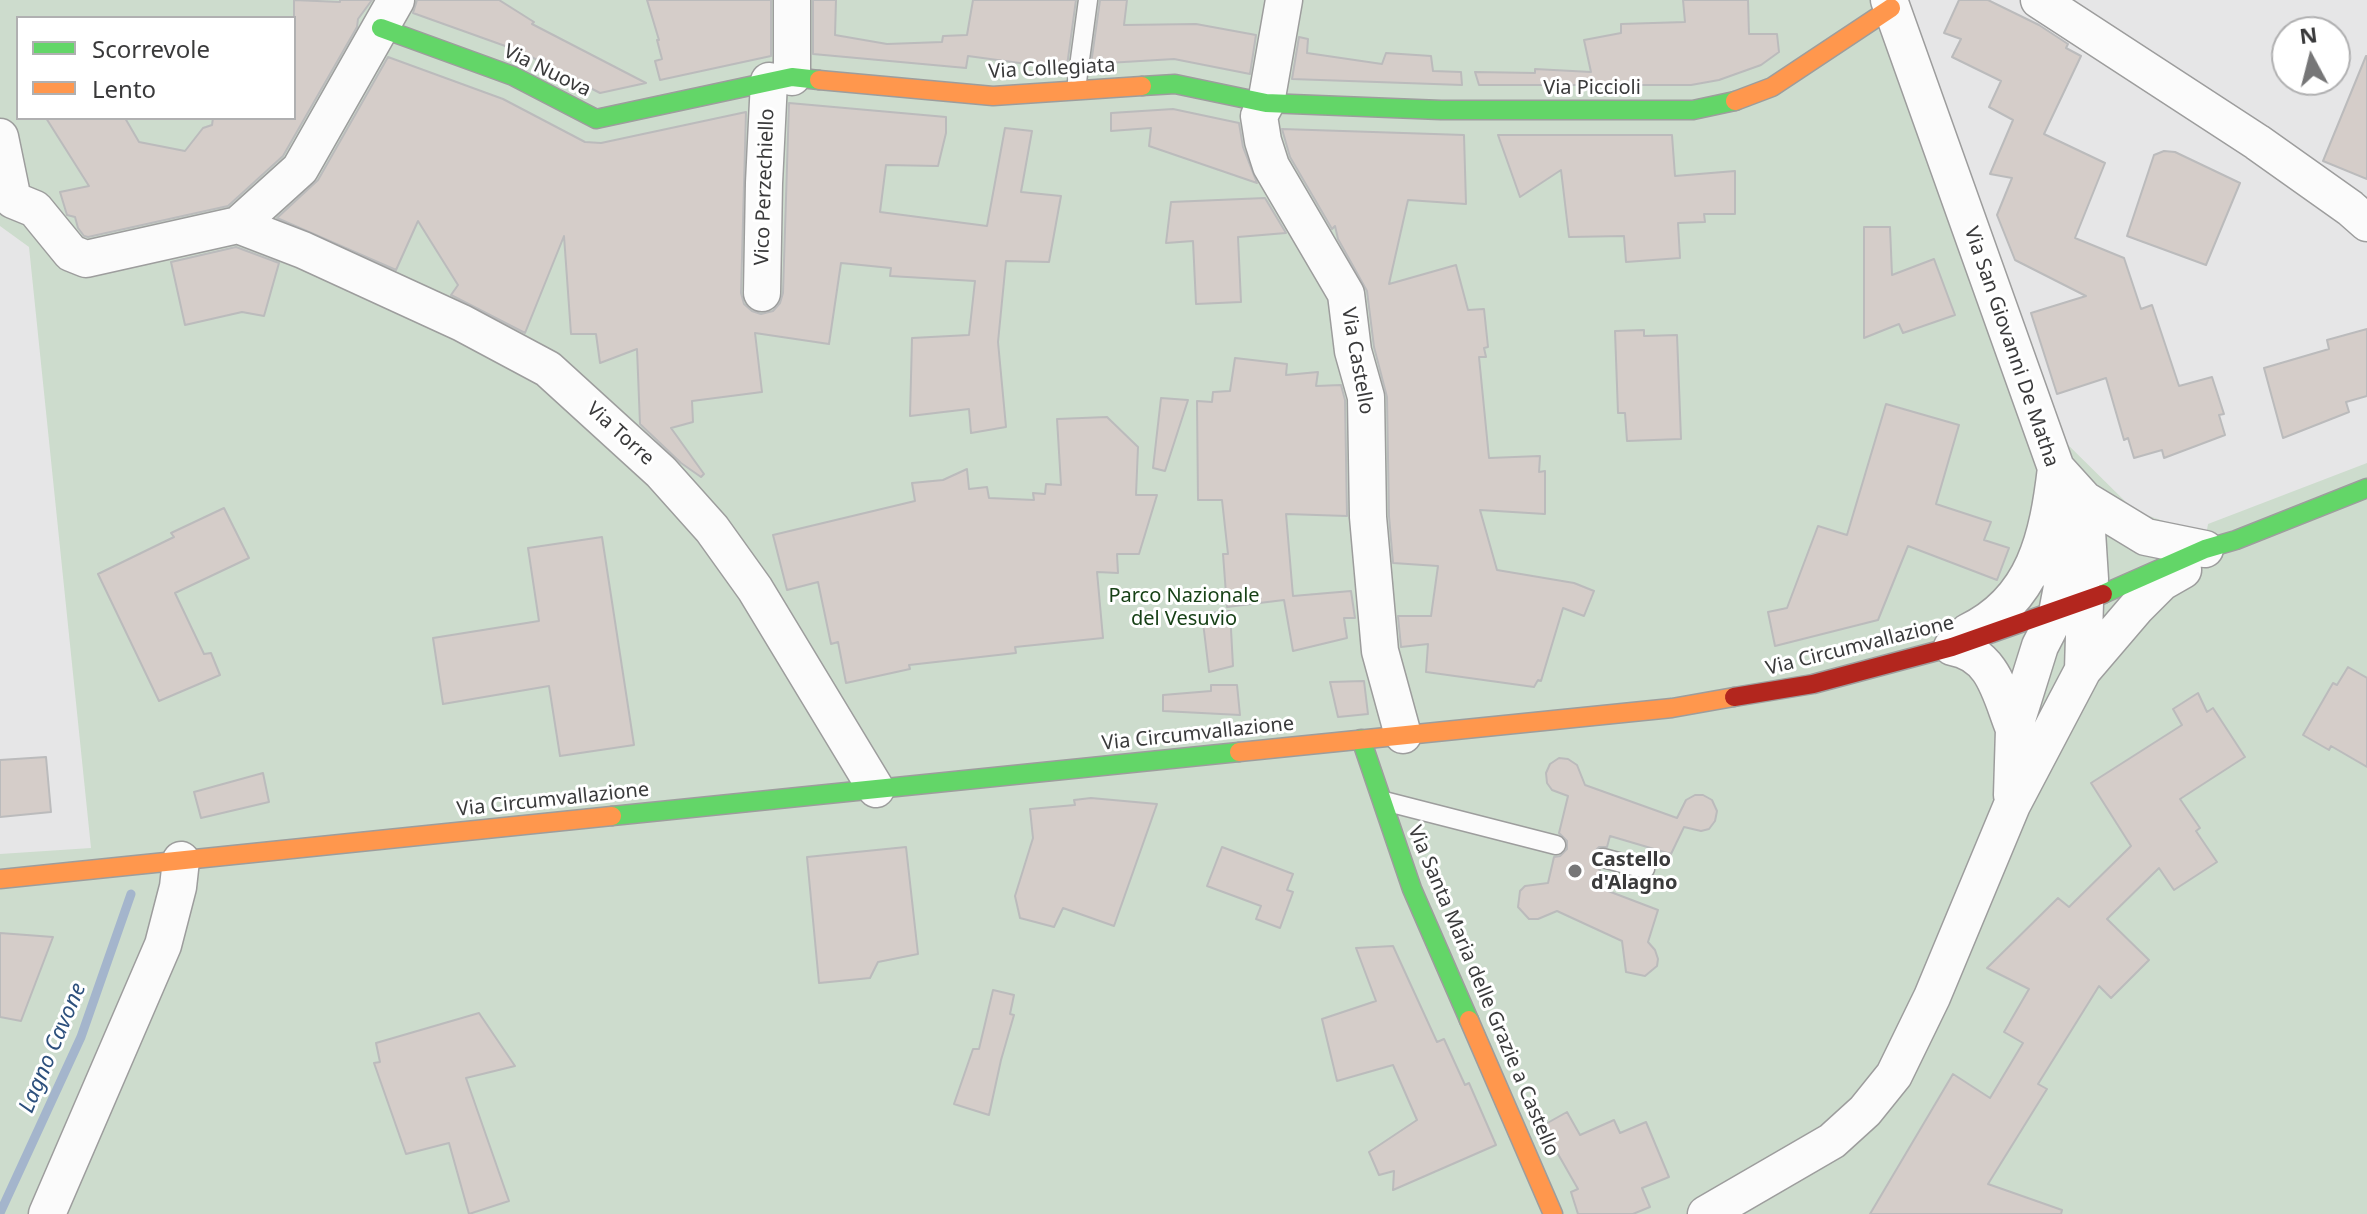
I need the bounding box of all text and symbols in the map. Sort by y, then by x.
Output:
legend [16,16,296,120]
north arrow [2271,16,2351,96]
text: N [2298,18,2319,50]
text: Scorrevole [92,32,210,65]
street label: Via Nuova [499,40,595,102]
street label: Via Collegiata [988,54,1116,84]
text: Lento [92,72,156,105]
street label: Via Piccioli [1543,76,1641,100]
street label: Vico Perzechiello [750,108,780,266]
street label: Via San Giovanni De Matha [1959,224,2063,470]
street label: Via Castello [1336,306,1378,416]
street label: Via Torre [581,397,659,471]
park label: Parco Nazionale del Vesuvio [1108,584,1260,631]
street label: Via Circumvallazione [1763,611,1957,681]
street label: Via Circumvallazione [1101,712,1295,756]
street label: Via Circumvallazione [456,778,650,822]
street label: Via Santa Maria delle Grazie a Castello [1402,822,1564,1160]
place label: Castello d'Alagno [1591,848,1677,895]
marker: Castello d'Alagno [1566,862,1584,880]
water label: Lagno Cavone [14,979,92,1117]

